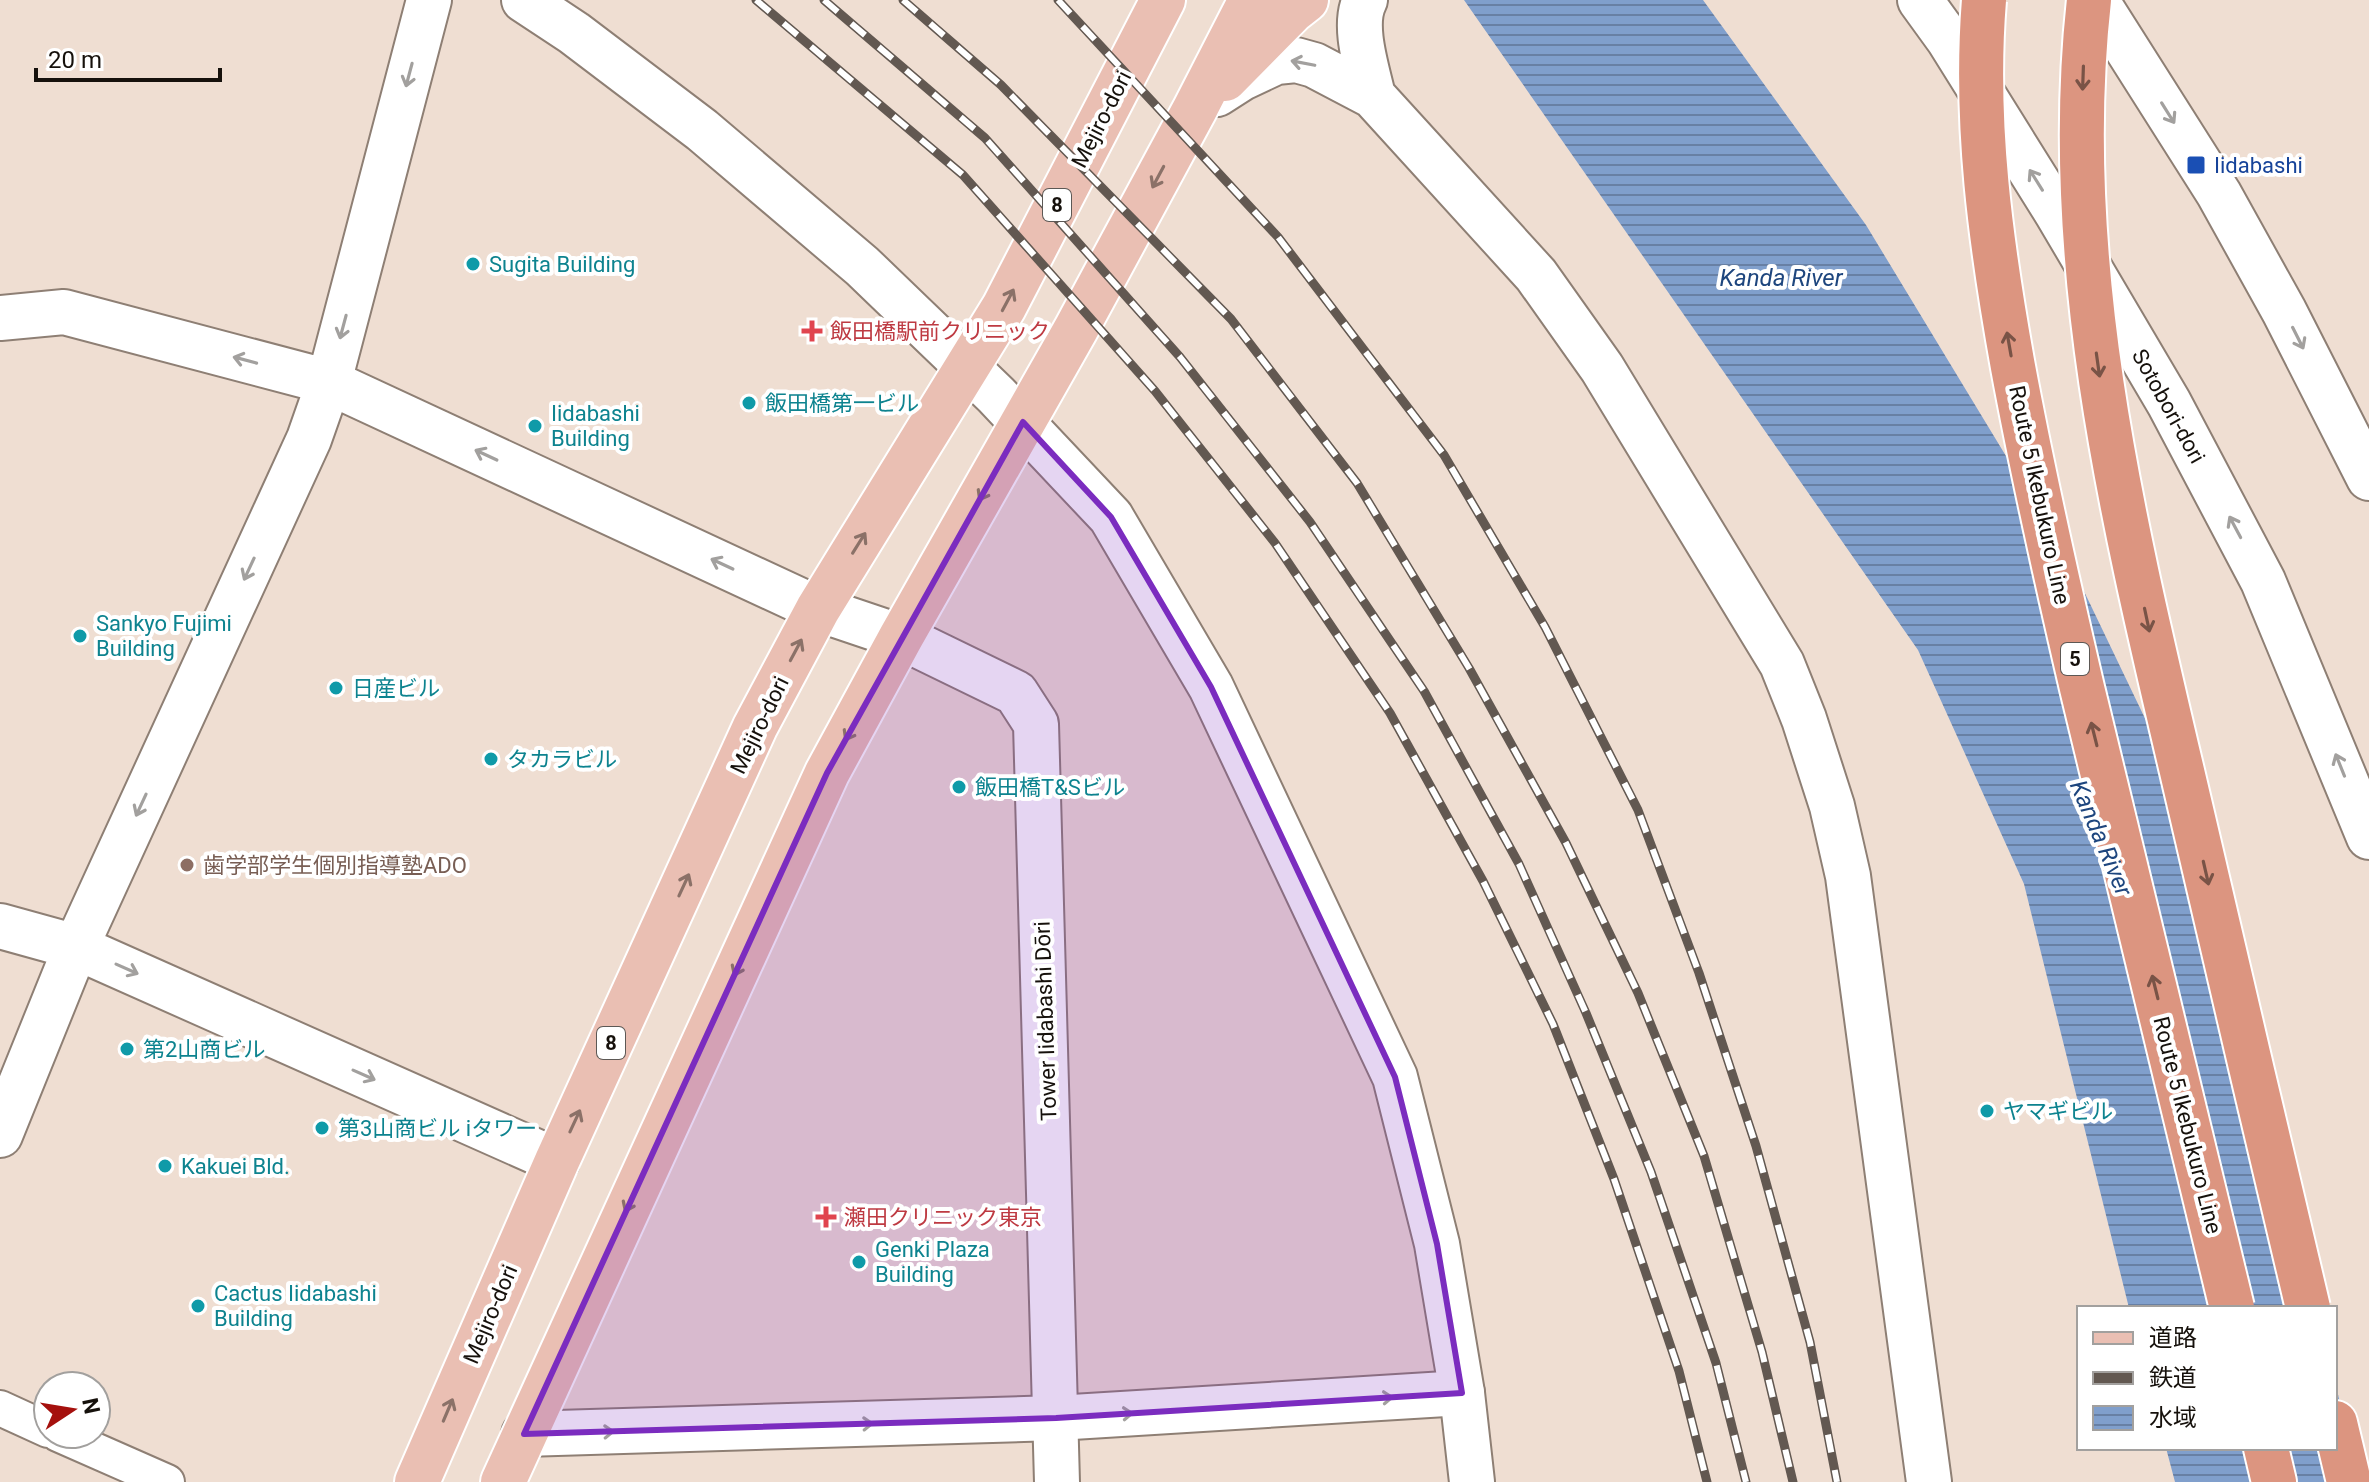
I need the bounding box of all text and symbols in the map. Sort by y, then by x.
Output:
scale bar [36,32,220,82]
text: 20 m [48,46,102,74]
one-way arrow [1290,55,1316,70]
one-way arrow [401,62,416,88]
one-way arrow [2075,64,2091,91]
street label: Mejiro-dori [1066,67,1136,172]
one-way arrow [2160,101,2176,124]
place label: Iidabashi [2214,153,2303,178]
marker: Iidabashi [2185,154,2207,176]
one-way arrow [1149,165,1165,189]
one-way arrow [2028,169,2044,192]
road number: 8 [1043,189,1071,221]
place label: Sugita Building [489,252,635,277]
marker: Sugita Building [464,255,482,273]
water label: Kanda River [1719,264,1844,292]
one-way arrow [1000,289,1016,313]
one-way arrow [335,314,350,339]
place label: 飯田橋駅前クリニック [830,319,1050,344]
marker: 飯田橋駅前クリニック [801,320,823,342]
one-way arrow [2291,325,2306,349]
one-way arrow [2001,331,2016,357]
street label: Sotobori-dori [2127,345,2210,468]
one-way arrow [232,351,258,366]
one-way arrow [2091,352,2106,377]
street label: Route 5 Ikebukuro Line [2004,383,2075,607]
place label: 飯田橋第一ビル [765,391,919,416]
marker: 飯田橋第一ビル [740,394,758,412]
place label: Iidabashi Building [551,401,640,451]
marker: Iidabashi Building [526,417,544,435]
one-way arrow [474,446,498,461]
one-way arrow [977,478,992,502]
one-way arrow [2226,516,2242,540]
one-way arrow [851,532,867,555]
one-way arrow [241,556,256,580]
one-way arrow [710,556,734,571]
one-way arrow [2140,607,2155,633]
place label: Sankyo Fujimi Building [96,611,232,661]
marker: Sankyo Fujimi Building [71,627,89,645]
one-way arrow [788,639,804,663]
road number: 5 [2061,643,2089,675]
street label: Mejiro-dori [725,672,794,778]
place label: 日産ビル [352,676,440,701]
marker: 日産ビル [327,679,345,697]
one-way arrow [842,718,858,741]
one-way arrow [2085,722,2100,748]
place label: タカラビル [507,747,617,772]
marker: タカラビル [482,750,500,768]
one-way arrow [2332,753,2346,778]
place label: 飯田橋T&Sビル [975,775,1125,800]
water label: Kanda River [2064,776,2138,901]
marker: 飯田橋T&Sビル [950,778,968,796]
one-way arrow [133,793,148,817]
place label: 歯学部学生個別指導塾ADO [203,853,467,878]
marker: 歯学部学生個別指導塾ADO [178,856,196,874]
one-way arrow [2199,860,2214,886]
one-way arrow [677,873,692,897]
street label: Tower Iidabashi Dōri [1030,921,1061,1121]
one-way arrow [731,953,746,977]
one-way arrow [114,963,138,978]
one-way arrow [2146,975,2161,1001]
street label: Route 5 Ikebukuro Line [2148,1014,2227,1236]
road number: 8 [597,1027,625,1059]
place label: 第2山商ビル [143,1037,265,1062]
marker: 第2山商ビル [118,1040,136,1058]
one-way arrow [351,1068,376,1083]
place label: ヤマギビル [2003,1099,2113,1124]
marker: ヤマギビル [1978,1102,1996,1120]
one-way arrow [568,1109,583,1133]
place label: 第3山商ビル iタワー [338,1116,537,1141]
marker: 第3山商ビル iタワー [313,1119,331,1137]
place label: Kakuei Bld. [181,1154,290,1179]
marker: Kakuei Bld. [156,1157,174,1175]
one-way arrow [622,1188,637,1213]
place label: 瀬田クリニック東京 [844,1205,1042,1230]
marker: 瀬田クリニック東京 [815,1206,837,1228]
place label: Genki Plaza Building [875,1237,990,1287]
marker: Genki Plaza Building [850,1253,868,1271]
street label: Mejiro-dori [458,1261,523,1367]
place label: Cactus Iidabashi Building [214,1281,377,1331]
marker: Cactus Iidabashi Building [189,1297,207,1315]
legend [2077,1306,2337,1450]
text: 道路 [2149,1324,2197,1352]
text: 鉄道 [2149,1364,2197,1392]
north arrow [32,1370,112,1450]
one-way arrow [1367,1390,1394,1405]
text: N [77,1396,105,1416]
one-way arrow [442,1399,457,1423]
text: 水域 [2149,1404,2197,1432]
one-way arrow [1107,1406,1134,1421]
one-way arrow [847,1416,874,1431]
one-way arrow [588,1424,614,1439]

